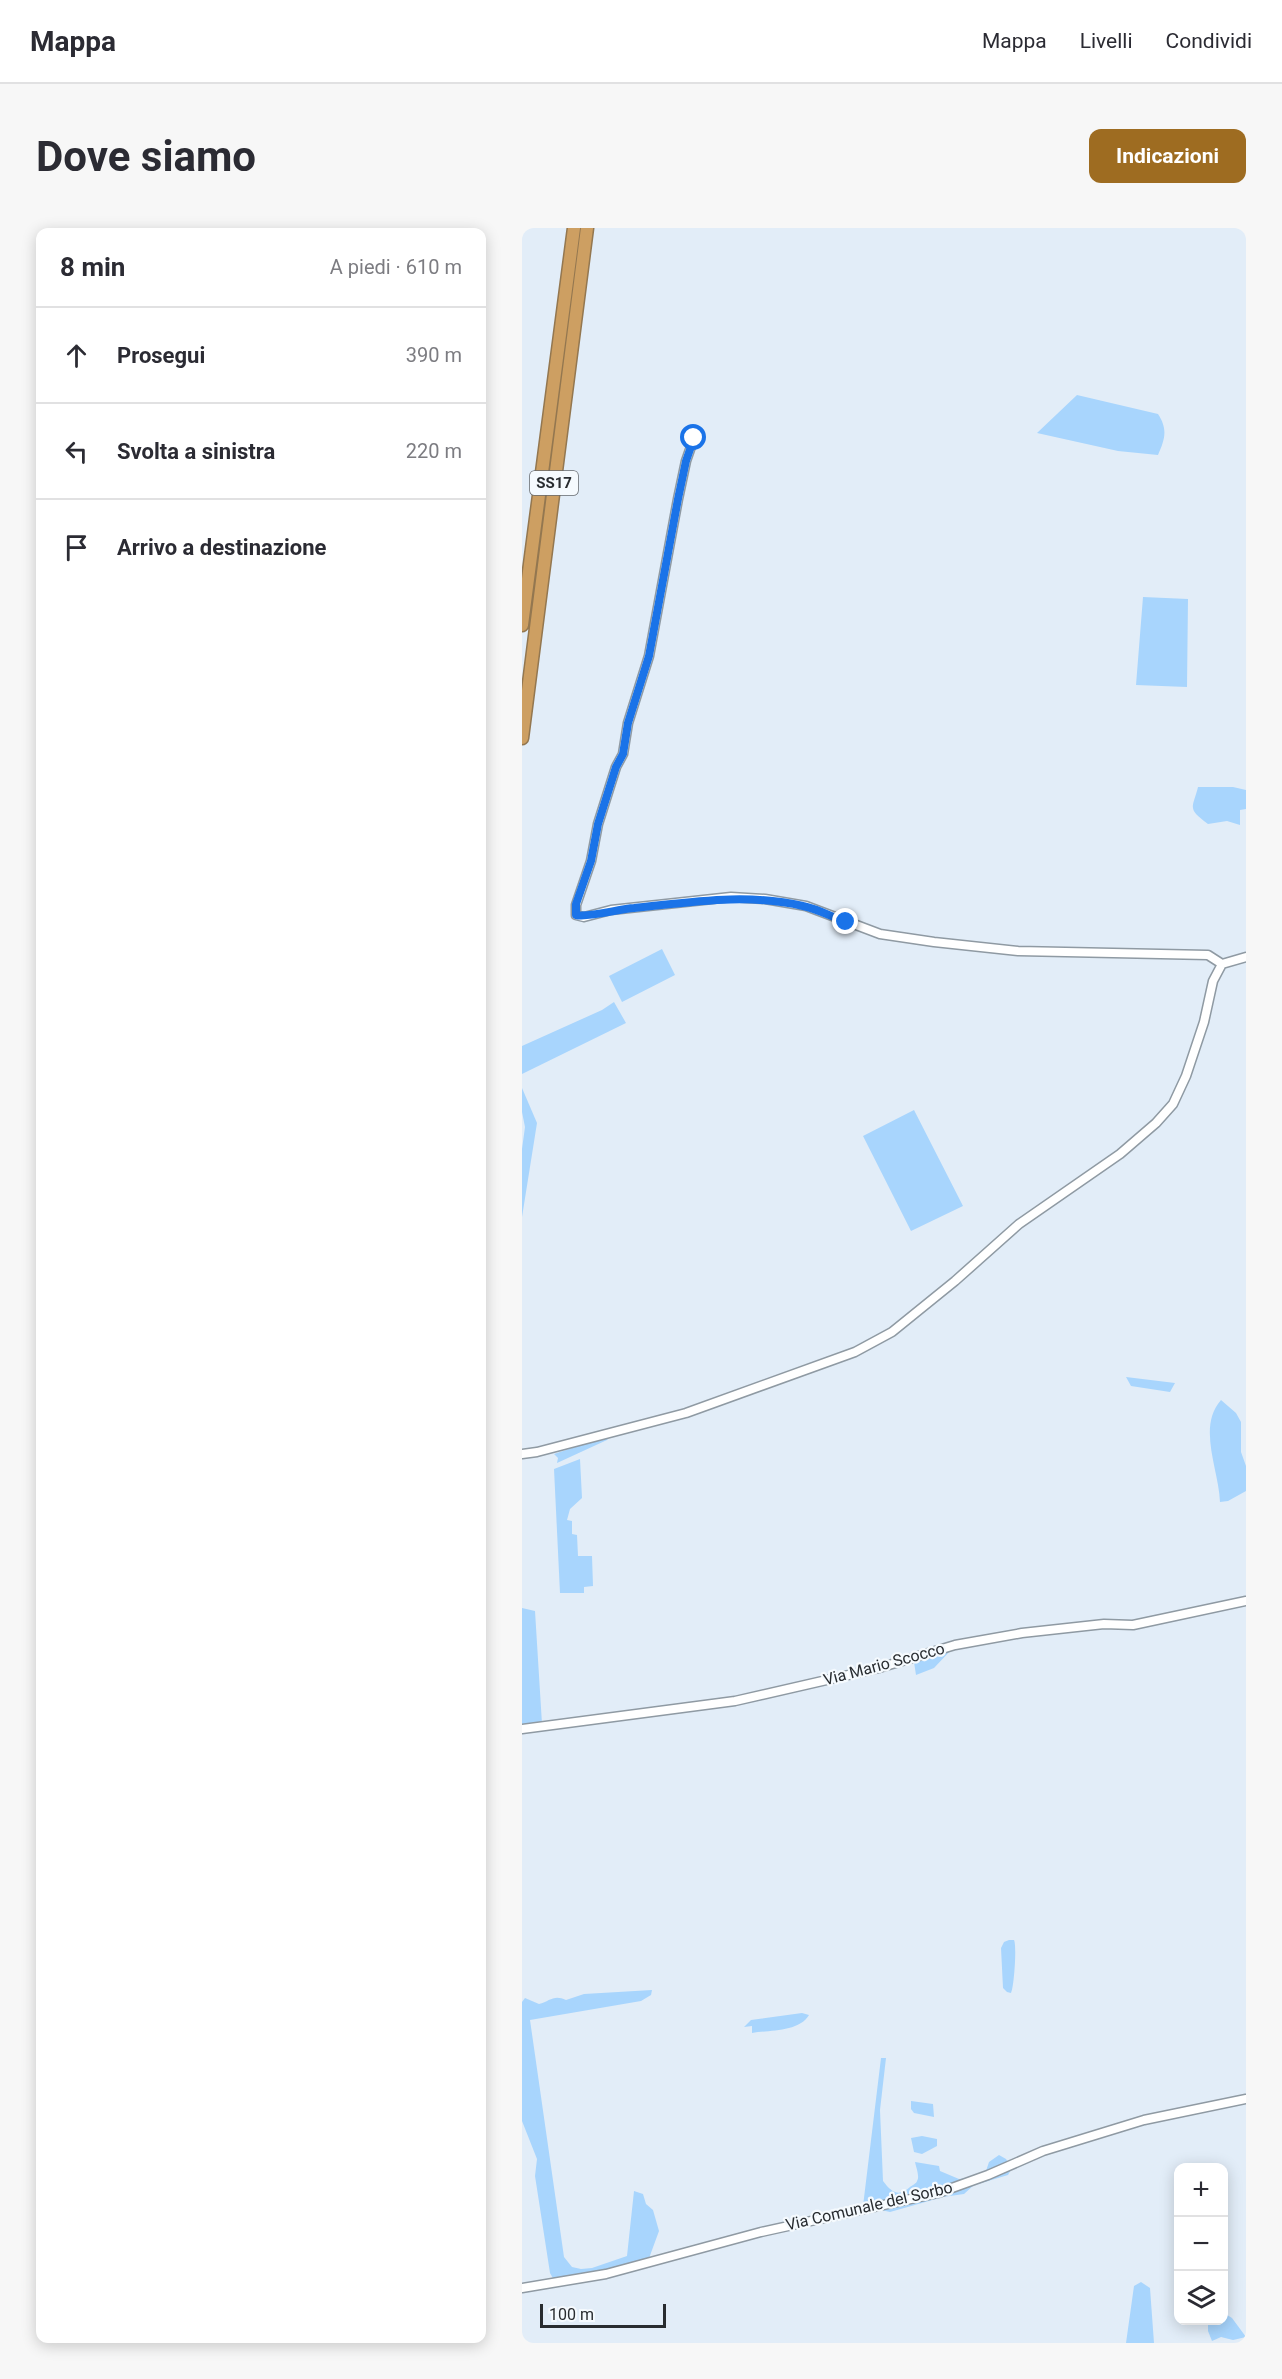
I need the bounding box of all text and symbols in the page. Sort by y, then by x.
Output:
text: Mappa [30,25,116,58]
text: Mappa [982,29,1047,53]
text: Livelli [1080,29,1133,53]
text: Condividi [1166,29,1252,53]
button: Indicazioni [1089,129,1246,183]
text: Dove siamo [36,132,256,181]
text: 8 min [60,252,125,282]
text: A piedi · 610 m [330,255,462,279]
icon: ahead [60,339,93,372]
text: Prosegui [117,343,205,368]
text: 390 m [406,343,462,367]
route start [680,424,706,450]
icon: left [60,435,93,468]
text: Svolta a sinistra [117,439,275,464]
text: 220 m [406,439,462,463]
road number: SS17 [530,471,578,495]
icon: arrive [60,531,93,564]
text: Arrivo a destinazione [117,535,326,560]
route end [832,908,858,934]
street label: Via Mario Scocco [821,1639,947,1689]
map controls [1174,2163,1228,2325]
button: + [1174,2163,1228,2217]
street label: Via Comunale del Sorbo [784,2178,954,2234]
button: − [1174,2217,1228,2271]
button: layers [1174,2271,1228,2325]
scale bar [540,2301,666,2328]
text: 100 m [549,2305,594,2324]

